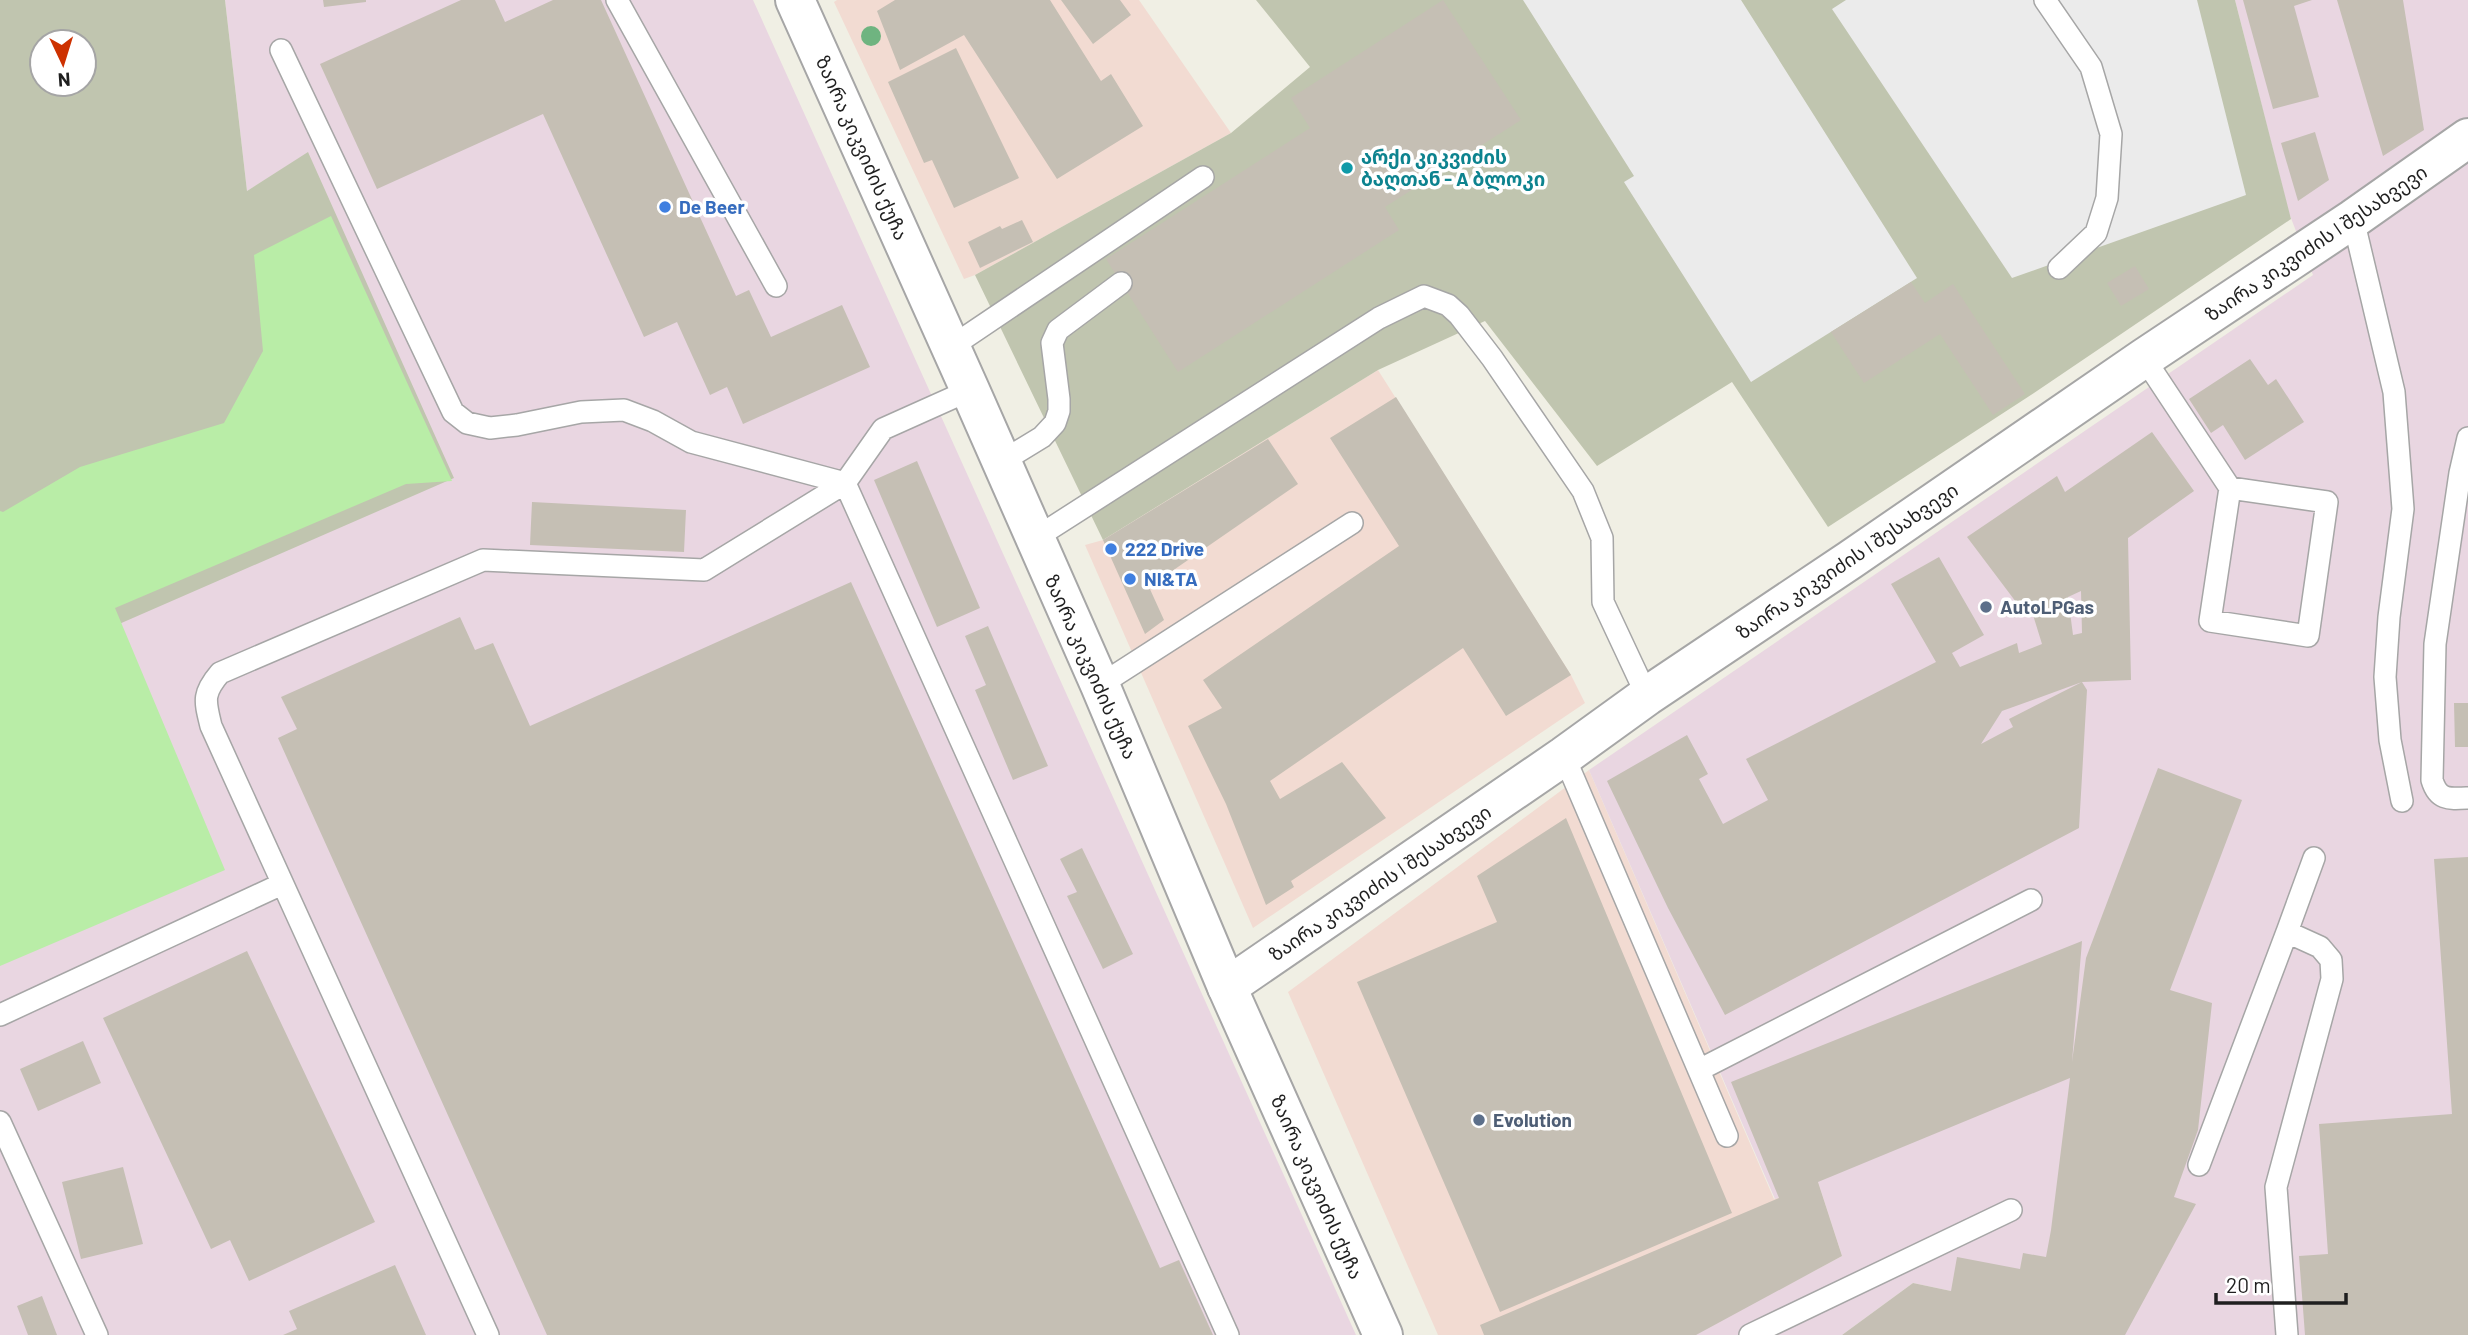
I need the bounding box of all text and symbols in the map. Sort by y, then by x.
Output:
north arrow [28,28,98,98]
street label: ზაირა კიკვიძის ქუჩა [811,52,913,244]
text: N [57,69,71,92]
place label: არქი კიკვიძის ბაღთან - A ბლოკი [1361,145,1545,192]
marker: არქი კიკვიძის ბაღთან - A ბლოკი [1339,160,1355,176]
street label: ზაირა კიკვიძის I შესახვევი [2200,160,2432,326]
place label: De Beer [679,195,745,218]
marker: De Beer [657,199,673,215]
street label: ზაირა კიკვიძის I შესახვევი [1731,478,1963,644]
place label: 222 Drive [1125,537,1204,560]
marker: 222 Drive [1103,541,1119,557]
place label: NI&TA [1144,567,1198,590]
street label: ზაირა კიკვიძის ქუჩა [1040,571,1142,763]
marker: NI&TA [1122,571,1138,587]
place label: AutoLPGas [2000,595,2094,618]
marker: AutoLPGas [1978,599,1994,615]
street label: ზაირა კიკვიძის I შესახვევი [1264,800,1496,966]
street label: ზაირა კიკვიძის ქუჩა [1266,1091,1368,1283]
place label: Evolution [1493,1108,1572,1131]
marker: Evolution [1471,1112,1487,1128]
scale bar [2216,1262,2346,1306]
text: 20 m [2226,1272,2271,1297]

